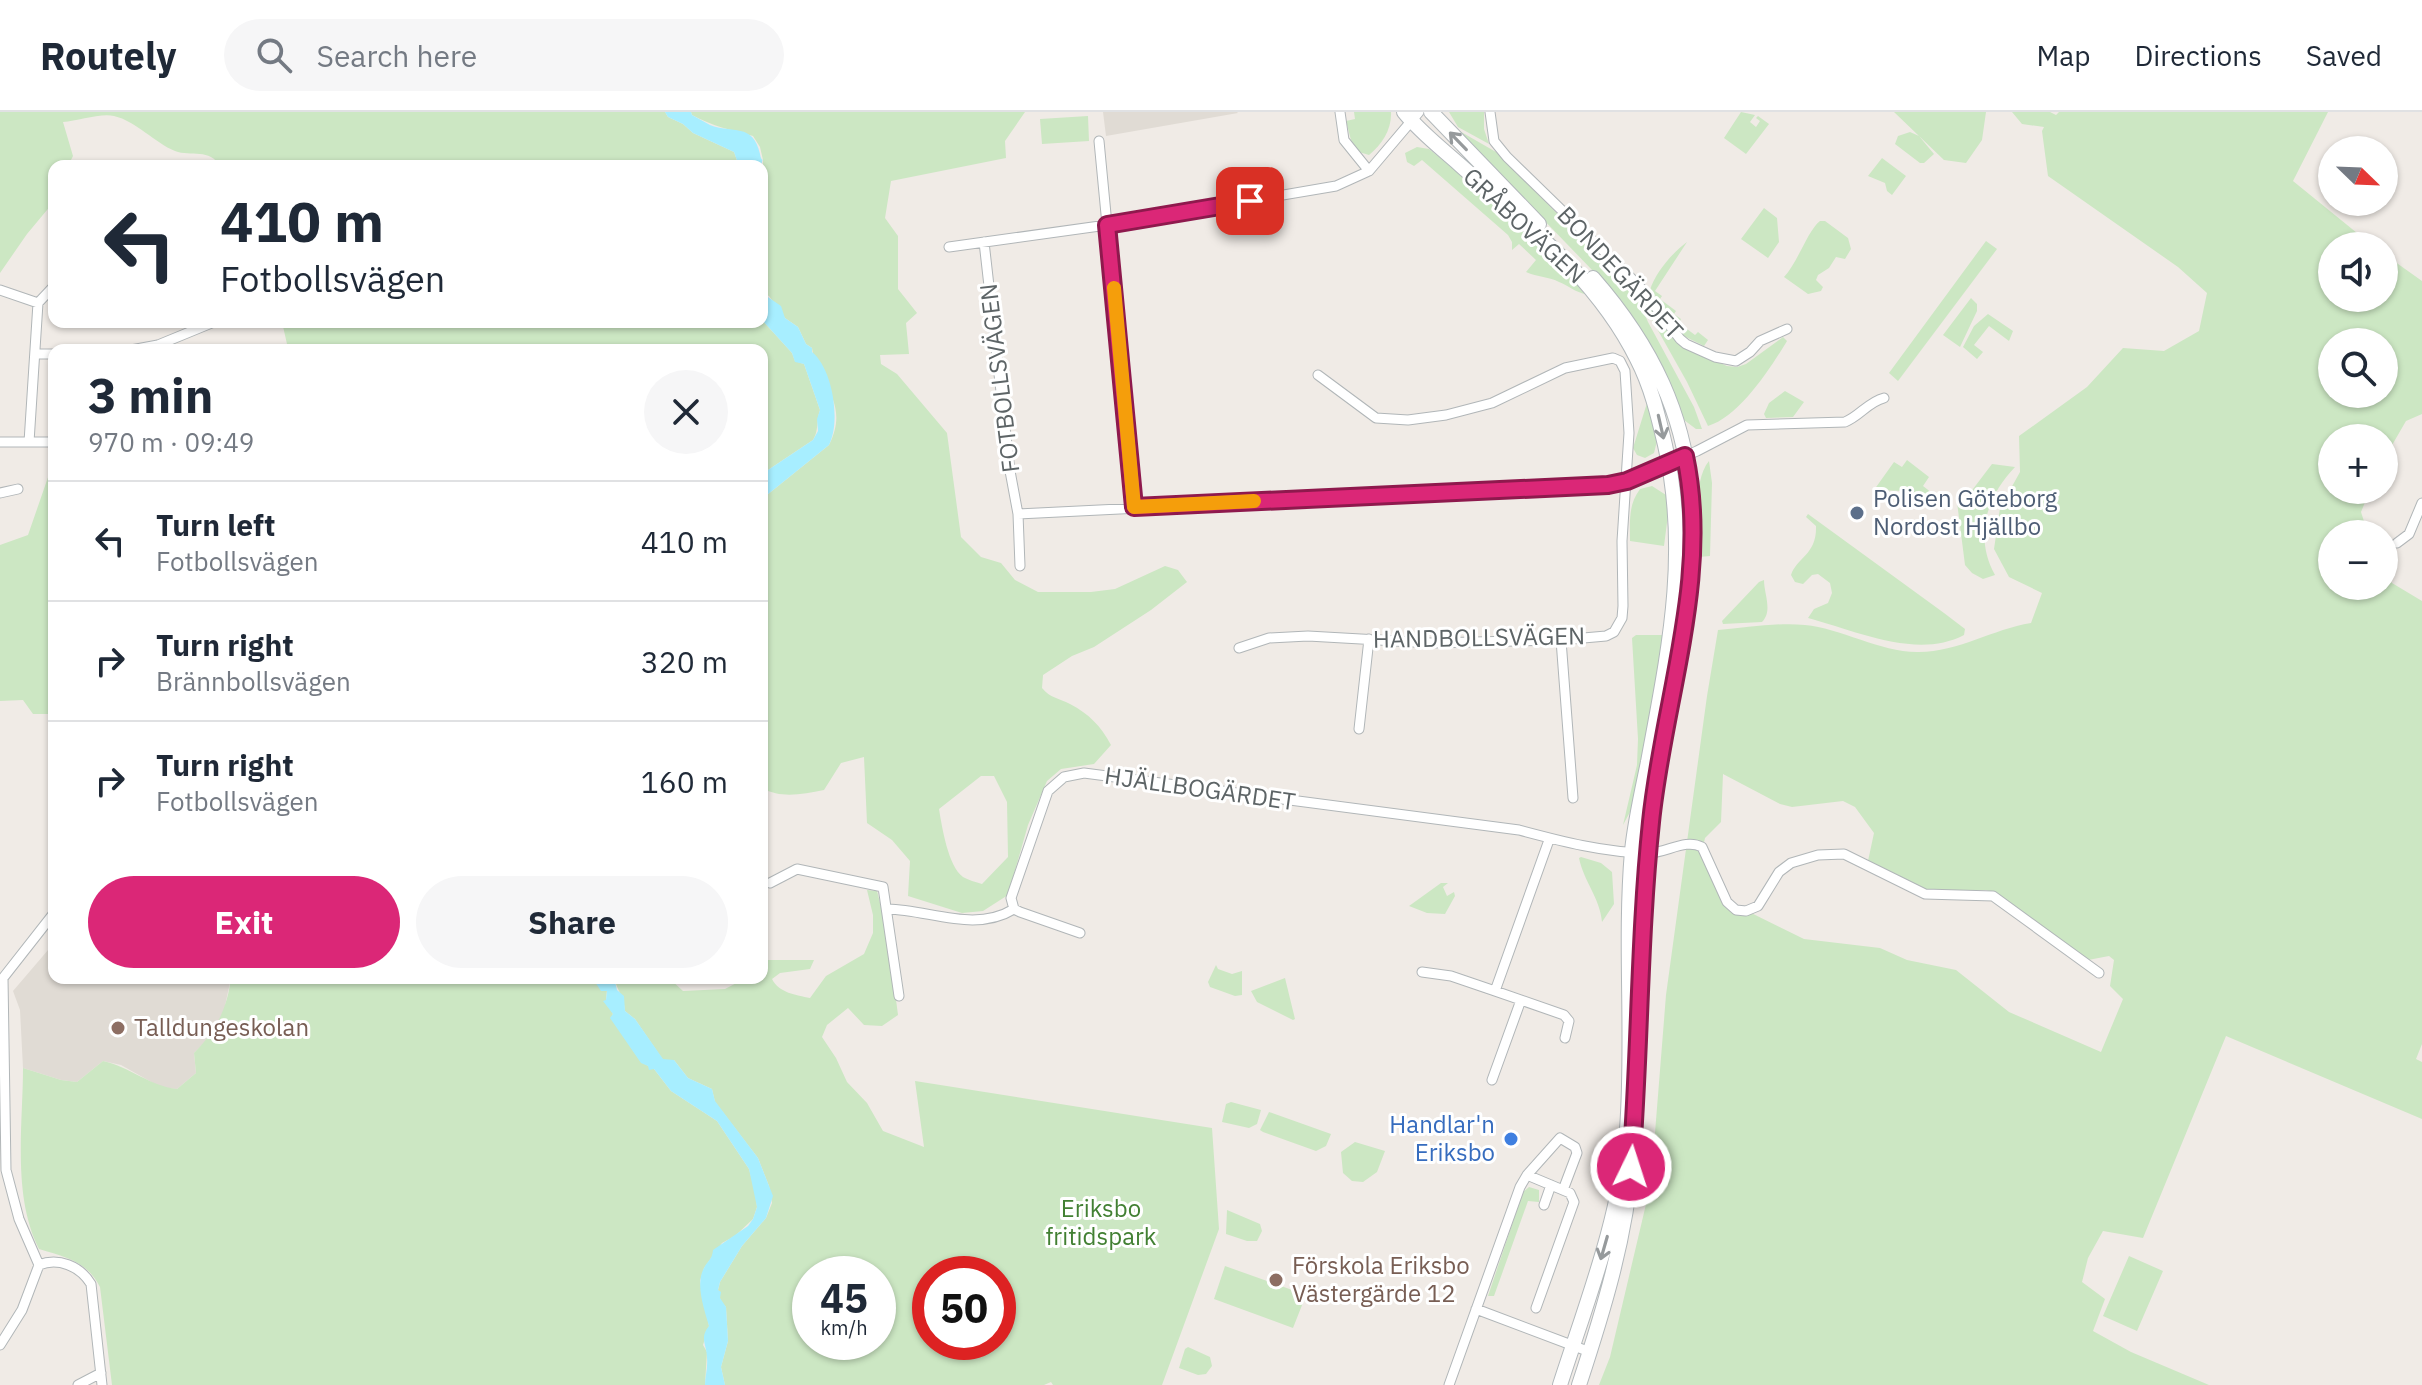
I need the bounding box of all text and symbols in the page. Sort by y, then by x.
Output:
search box [224,19,784,91]
text: Routely [40,31,176,80]
icon: search [252,33,296,77]
text: Search here [316,36,477,75]
text: Map [2036,37,2090,74]
text: Directions [2134,37,2262,74]
text: Saved [2306,37,2382,74]
one-way arrow [1449,132,1468,151]
north arrow [2318,136,2398,216]
map controls [2318,136,2398,600]
street label: GRÅBOVÄGEN [1457,160,1593,290]
pin [1216,167,1284,235]
icon: arrive [1228,179,1272,223]
text: 410 m [220,185,384,257]
icon: left [88,192,192,296]
street label: BONDEGÄRDET [1551,199,1691,346]
button: sound [2318,232,2398,312]
text: Fotbollsvägen [220,255,445,302]
street label: FOTBOLLSVÄGEN [972,282,1026,474]
button: search [2318,328,2398,408]
text: 3 min [88,364,213,426]
button: close [644,370,728,454]
one-way arrow [1654,414,1669,439]
button: + [2318,424,2398,504]
text: 970 m · 09:49 [88,425,254,459]
place label: Polisen Göteborg Nordost Hjällbo [1873,482,2057,542]
marker: Polisen Göteborg Nordost Hjällbo [1848,504,1866,522]
text: Turn left [156,505,275,544]
icon: left [88,519,132,563]
button: − [2318,520,2398,600]
text: 410 m [641,522,728,561]
text: Fotbollsvägen [156,544,319,578]
street label: HANDBOLLSVÄGEN [1373,619,1585,655]
text: Turn right [156,625,294,664]
icon: right [88,639,132,683]
text: 320 m [641,642,728,681]
text: Brännbollsvägen [156,664,351,698]
text: Turn right [156,745,294,784]
icon: right [88,759,132,803]
street label: HJÄLLBOGÄRDET [1103,759,1298,817]
text: 160 m [641,762,728,801]
text: Fotbollsvägen [156,784,319,818]
button: Exit [88,876,400,968]
button: Share [416,876,728,968]
place label: Talldungeskolan [134,1011,309,1043]
marker: Talldungeskolan [109,1019,127,1037]
place label: Handlar'n Eriksbo [1389,1108,1495,1168]
position arrow [1589,1125,1673,1209]
marker: Handlar'n Eriksbo [1502,1130,1520,1148]
park label: Eriksbo fritidspark [1046,1192,1157,1252]
one-way arrow [1596,1235,1611,1261]
place label: Förskola Eriksbo Västergärde 12 [1292,1249,1470,1309]
speed limit sign: 50 [912,1256,1016,1360]
marker: Förskola Eriksbo Västergärde 12 [1267,1271,1285,1289]
text: 45 [820,1272,868,1324]
text: km/h [820,1314,868,1341]

